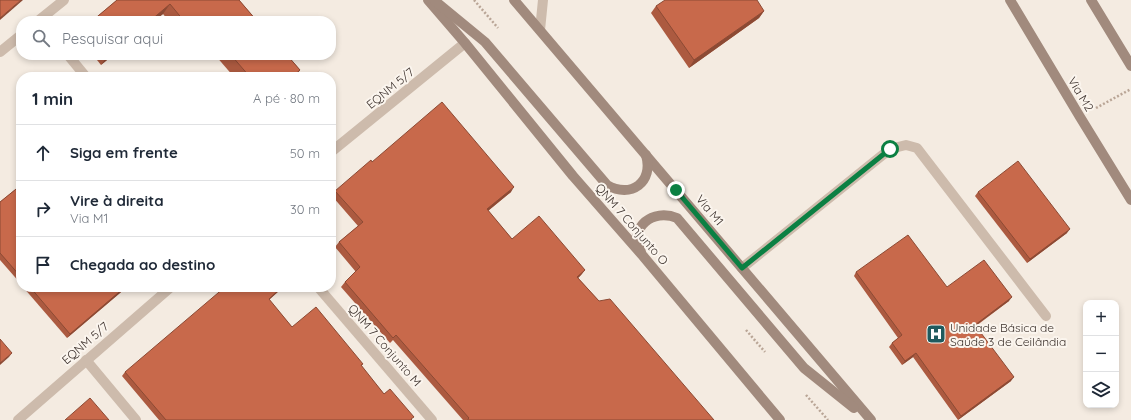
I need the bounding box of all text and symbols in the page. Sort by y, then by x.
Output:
search box [16,16,336,60]
icon: search [30,27,52,49]
text: Pesquisar aqui [62,29,163,48]
street label: EQNM 5/7 [363,64,417,112]
street label: Via M2 [1065,74,1097,114]
text: 1 min [32,88,73,109]
text: A pé · 80 m [253,90,320,106]
route start [881,140,899,158]
icon: ahead [32,142,54,164]
text: Siga em frente [70,143,178,162]
text: 50 m [290,145,320,161]
street label: QNM 7 Conjunto O [592,180,672,268]
route end [667,181,685,199]
text: Vire à direita [70,191,164,210]
street label: Via M1 [693,192,727,228]
icon: right [32,198,54,220]
text: 30 m [290,201,320,217]
text: Via M1 [70,210,108,226]
icon: arrive [32,254,54,276]
text: Chegada ao destino [70,255,215,274]
map controls [1083,300,1119,408]
button: + [1083,300,1119,336]
street label: QNM 7 Conjunto M [345,301,425,389]
street label: EQNM 5/7 [59,319,111,367]
place label: Unidade Básica de Saúde 3 de Ceilândia [950,320,1066,349]
hospital icon: Unidade Básica de Saúde 3 de Ceilândia [925,323,947,345]
button: − [1083,336,1119,372]
button: layers [1083,372,1119,408]

